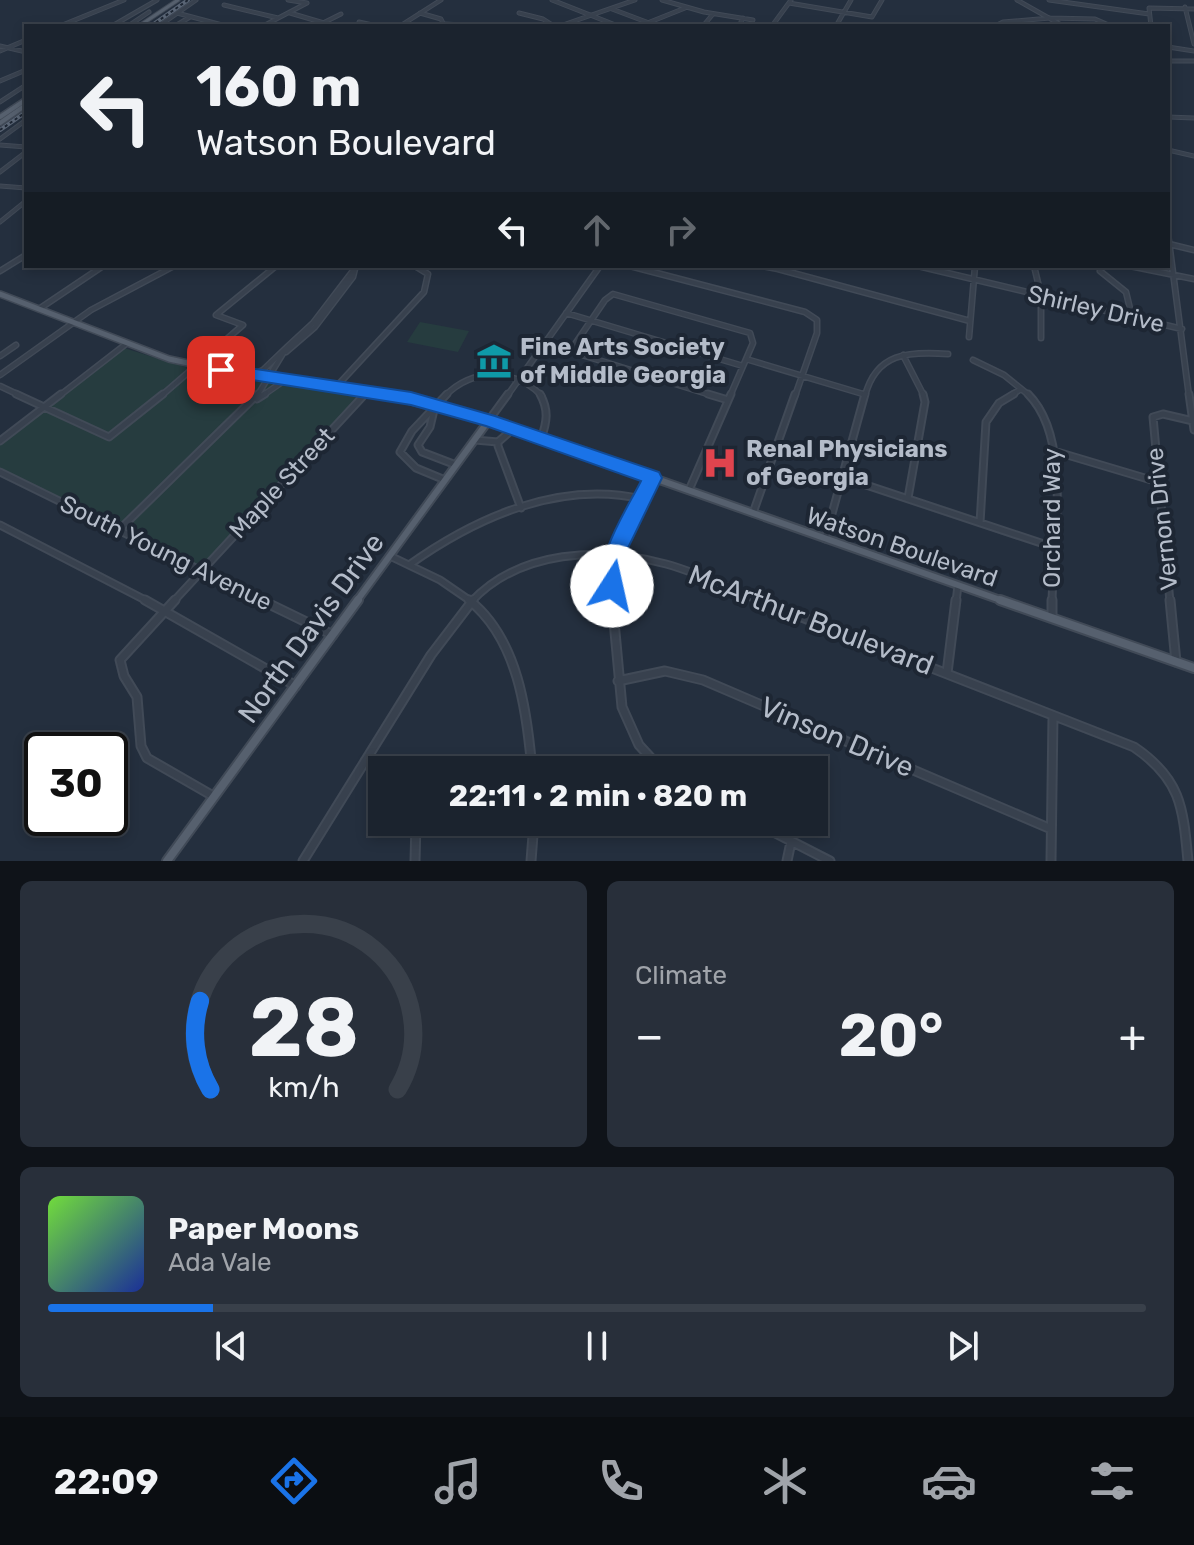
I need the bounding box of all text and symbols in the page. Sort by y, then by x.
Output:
text: 160 m [196,54,362,120]
icon: left [64,56,168,160]
text: Watson Boulevard [196,121,496,164]
icon: left [491,208,535,252]
icon: ahead [575,208,619,252]
icon: right [659,208,703,252]
street label: Shirley Drive [1025,280,1167,338]
place label: Fine Arts Society of Middle Georgia [520,333,726,389]
pin [187,336,255,404]
museum icon: Fine Arts Society of Middle Georgia [475,342,513,380]
icon: arrive [199,348,243,392]
street label: Maple Street [224,422,340,544]
place label: Renal Physicians of Georgia [746,435,948,491]
hospital icon: Renal Physicians of Georgia [701,444,739,482]
street label: Vernon Drive [1141,446,1183,592]
street label: Orchard Way [1038,448,1066,588]
street label: South Young Avenue [55,490,277,616]
street label: Watson Boulevard [803,501,1001,593]
street label: North Davis Drive [231,527,391,729]
position arrow [570,544,654,628]
street label: McArthur Boulevard [684,558,938,682]
street label: Vinson Drive [755,690,919,784]
speed limit sign: 30 [24,732,128,836]
text: 22:11 · 2 min · 820 m [449,778,747,814]
text: Climate [635,960,727,991]
text: 28 [248,978,359,1077]
text: 20° [839,1000,943,1071]
text: − [635,1010,664,1062]
text: + [1119,1010,1146,1062]
text: km/h [268,1070,339,1104]
text: Paper Moons [168,1211,359,1247]
text: Ada Vale [168,1247,272,1278]
icon: previous [209,1324,253,1368]
icon: pause [575,1324,619,1368]
icon: next [941,1324,985,1368]
icon: directions [266,1453,322,1509]
icon: music [430,1453,486,1509]
icon: phone [593,1453,649,1509]
icon: climate [757,1453,813,1509]
icon: car [921,1453,977,1509]
icon: filters [1084,1453,1140,1509]
text: 22:09 [54,1460,159,1503]

